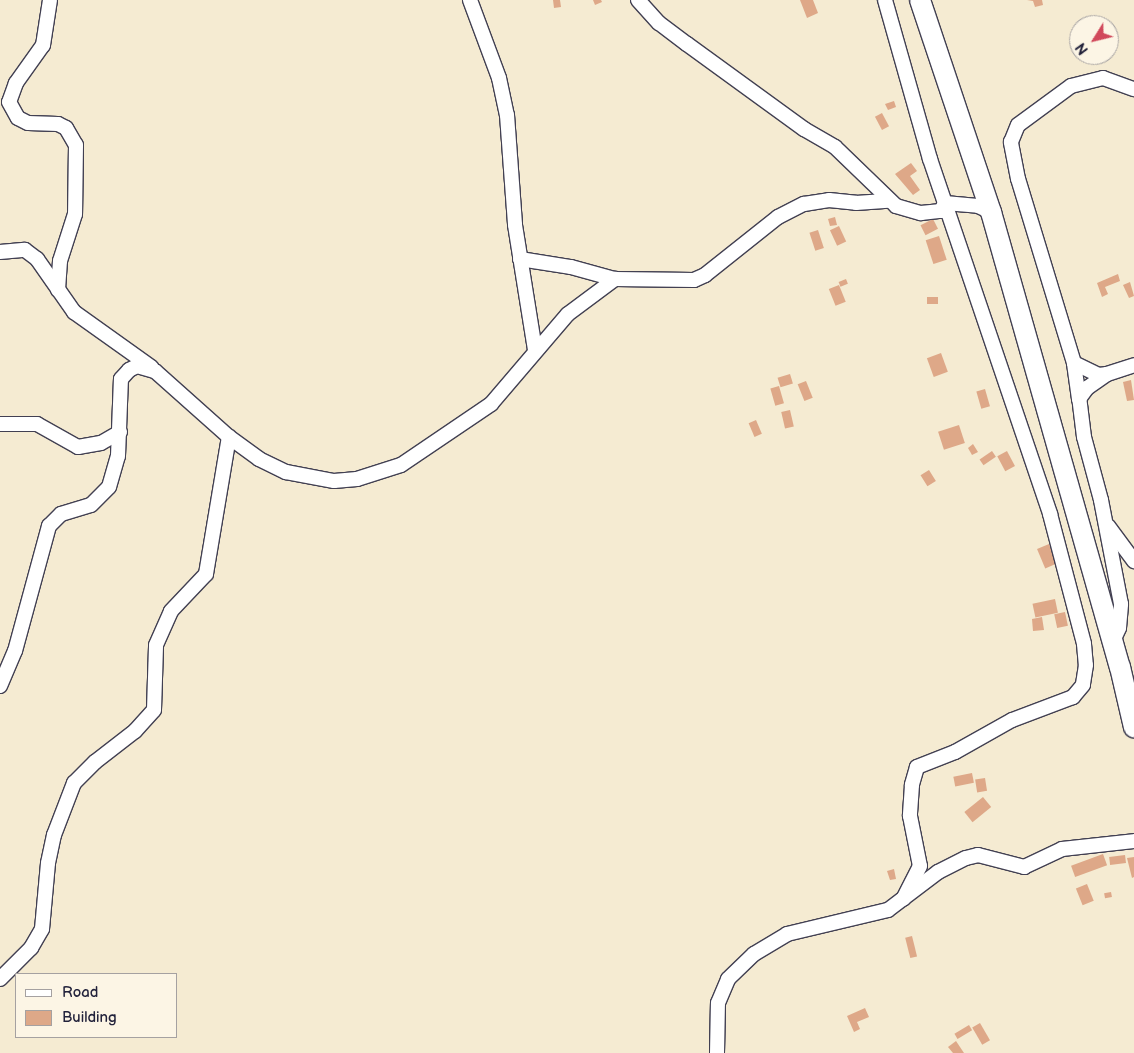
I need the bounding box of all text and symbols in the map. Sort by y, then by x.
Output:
north arrow [1069,15,1119,65]
text: N [1072,39,1092,58]
legend [15,973,178,1038]
text: Road [62,983,98,1002]
text: Building [62,1008,117,1027]

